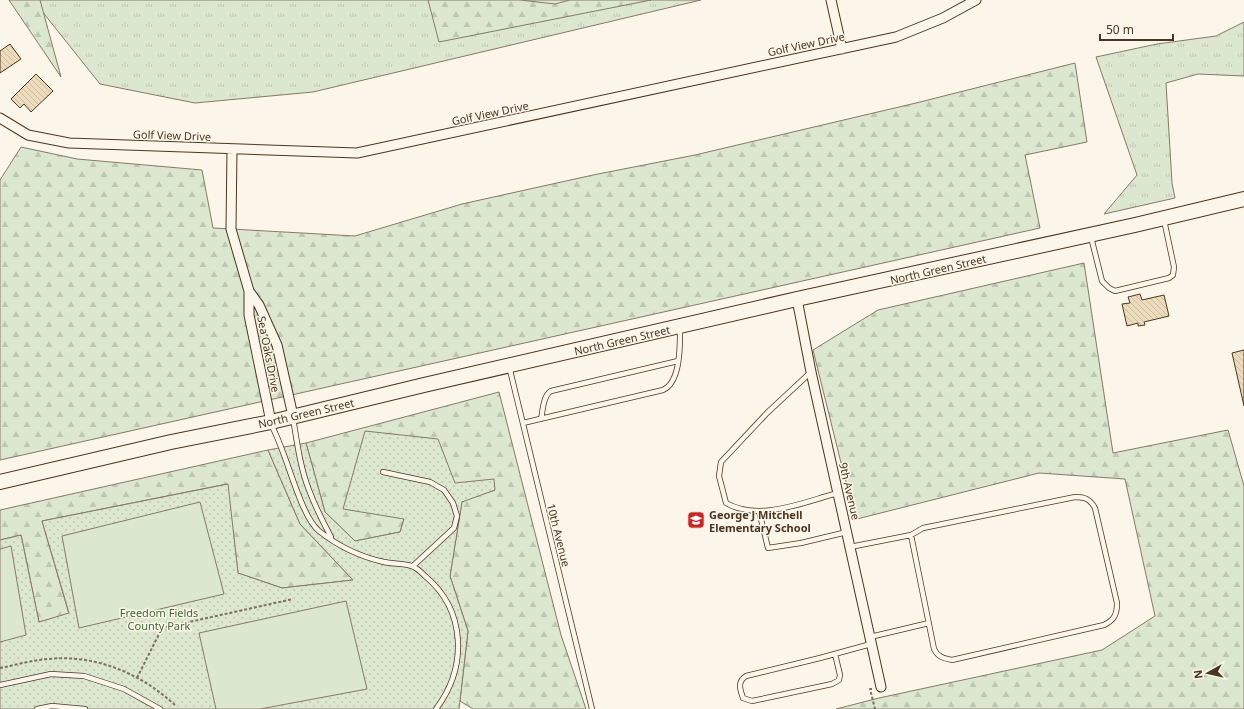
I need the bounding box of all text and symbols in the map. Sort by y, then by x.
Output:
scale bar [1100,16,1173,42]
text: 50 m [1106,21,1134,38]
street label: Golf View Drive [766,29,846,59]
street label: Golf View Drive [450,98,530,128]
street label: Golf View Drive [133,126,211,144]
street label: North Green Street [888,251,988,287]
street label: Sea Oaks Drive [254,315,284,393]
street label: North Green Street [572,322,672,358]
street label: North Green Street [256,395,356,431]
street label: 9th Avenue [836,461,864,521]
street label: 10th Avenue [544,502,574,568]
place label: George J Mitchell Elementary School [709,507,811,535]
school or university icon: George J Mitchell Elementary School [686,510,706,530]
park label: Freedom Fields County Park [120,605,198,633]
north arrow [1188,653,1228,693]
text: N [1190,669,1206,680]

